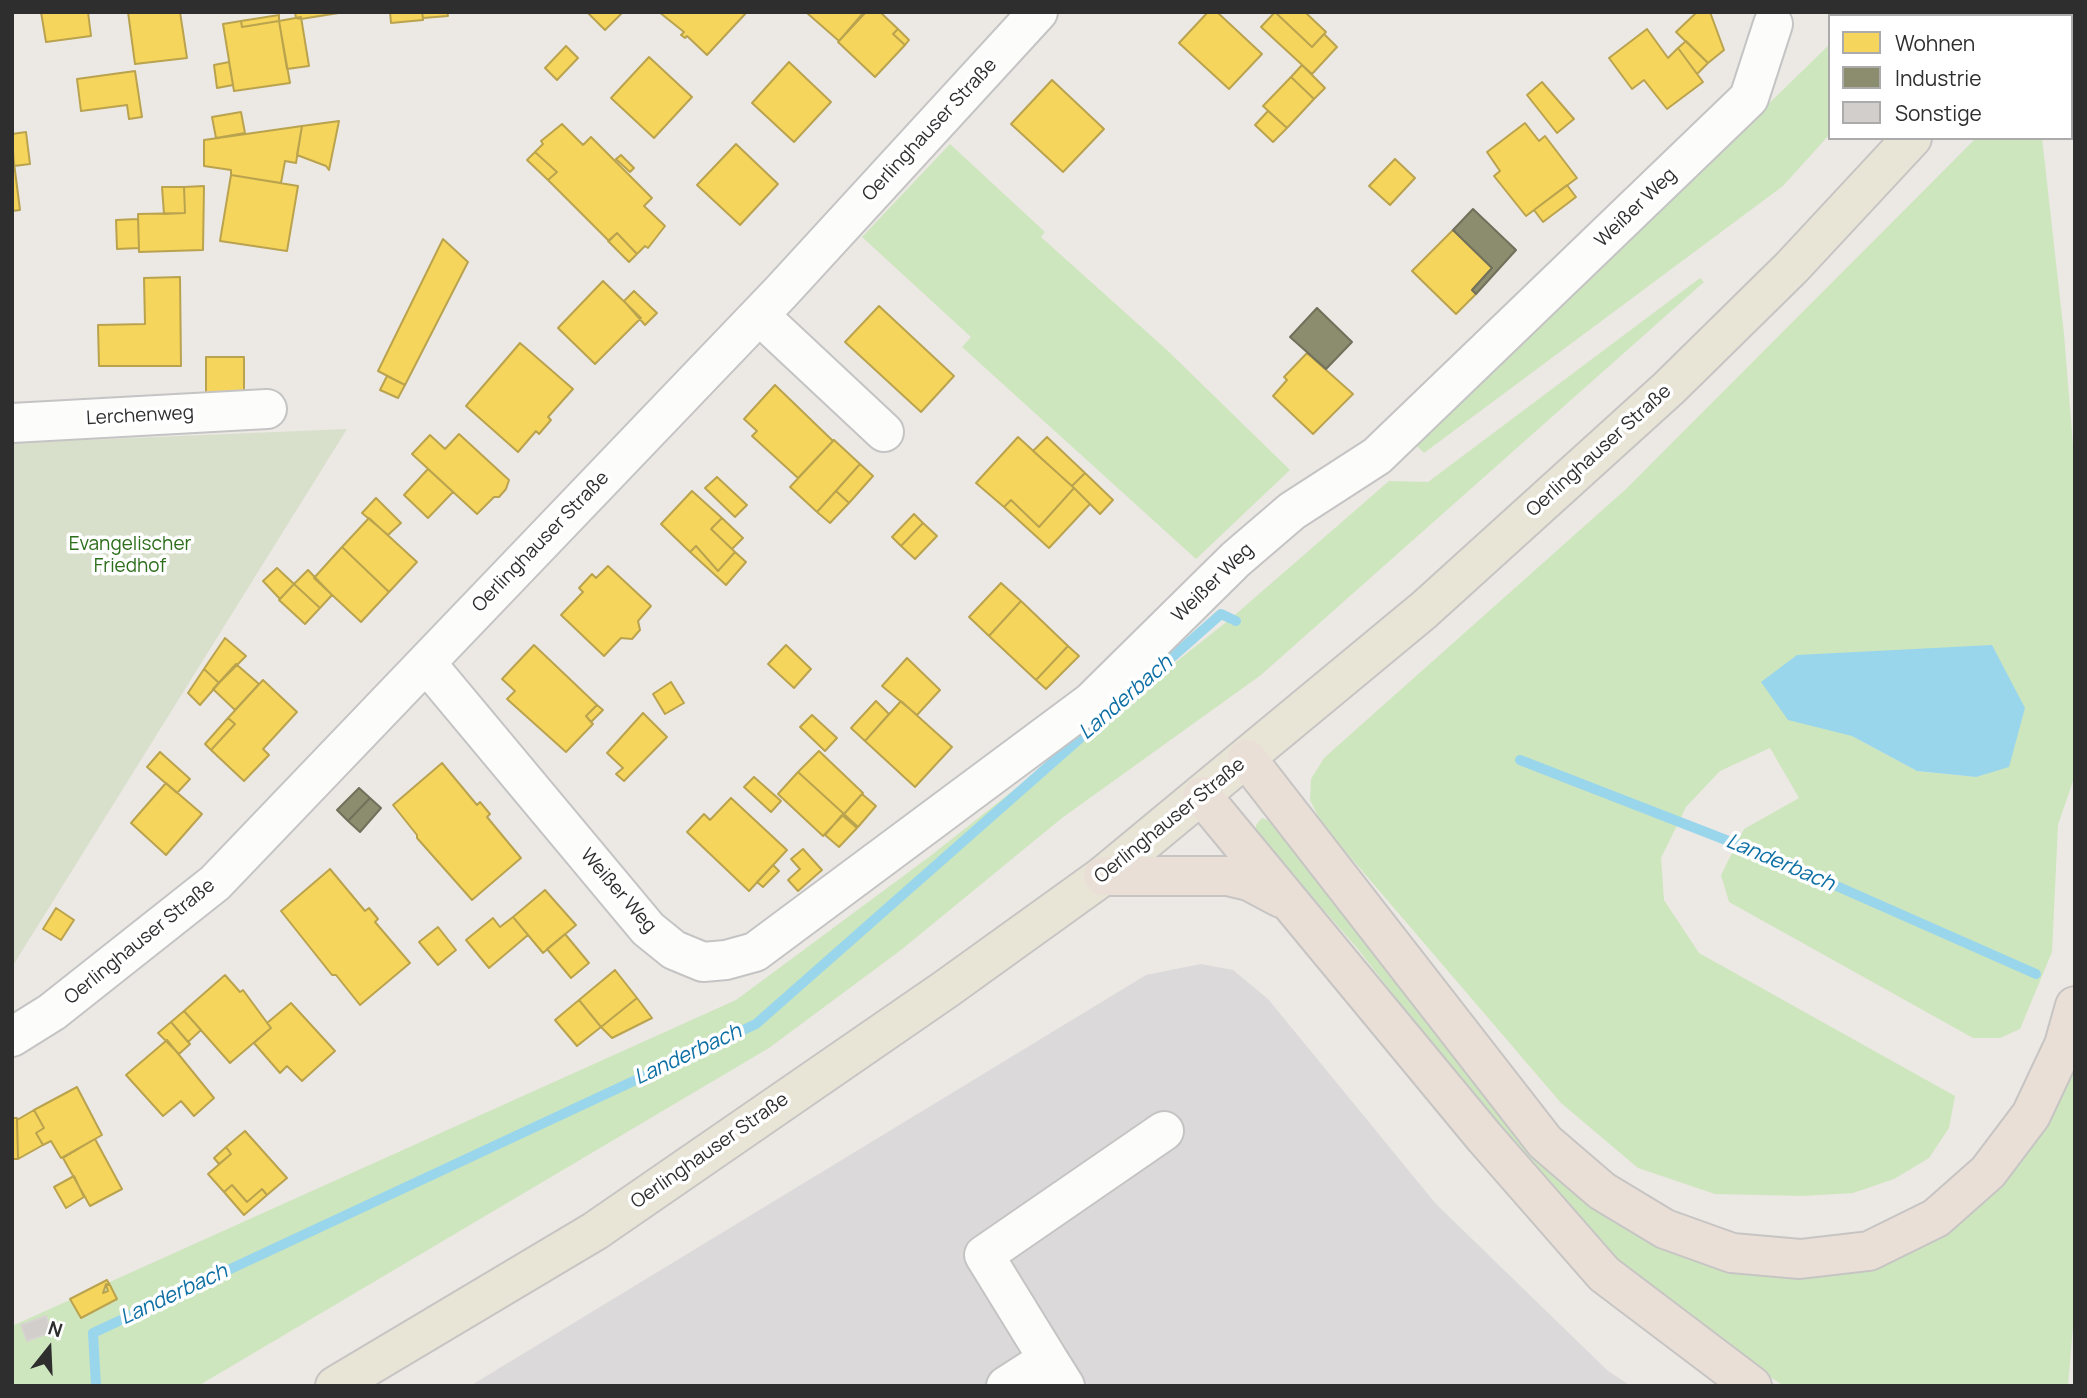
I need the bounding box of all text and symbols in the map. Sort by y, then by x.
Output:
legend [1828,14,2073,140]
text: Wohnen [1895,29,1975,57]
street label: Oerlinghauser Straße [858,54,1002,206]
text: Industrie [1895,64,1981,92]
text: Sonstige [1895,99,1982,127]
street label: Weißer Weg [1591,164,1681,252]
street label: Oerlinghauser Straße [1522,380,1676,522]
street label: Lerchenweg [86,402,194,430]
street label: Oerlinghauser Straße [468,467,614,617]
park label: Evangelischer Friedhof [69,534,191,578]
street label: Weißer Weg [1168,539,1258,627]
water label: Landerbach [1074,651,1178,745]
street label: Oerlinghauser Straße [1090,753,1250,889]
water label: Landerbach [1722,829,1838,897]
street label: Weißer Weg [575,844,661,938]
street label: Oerlinghauser Straße [60,874,220,1010]
water label: Landerbach [630,1019,746,1091]
street label: Oerlinghauser Straße [627,1088,793,1214]
water label: Landerbach [116,1259,232,1331]
north arrow [14,1314,84,1384]
text: N [45,1315,66,1344]

